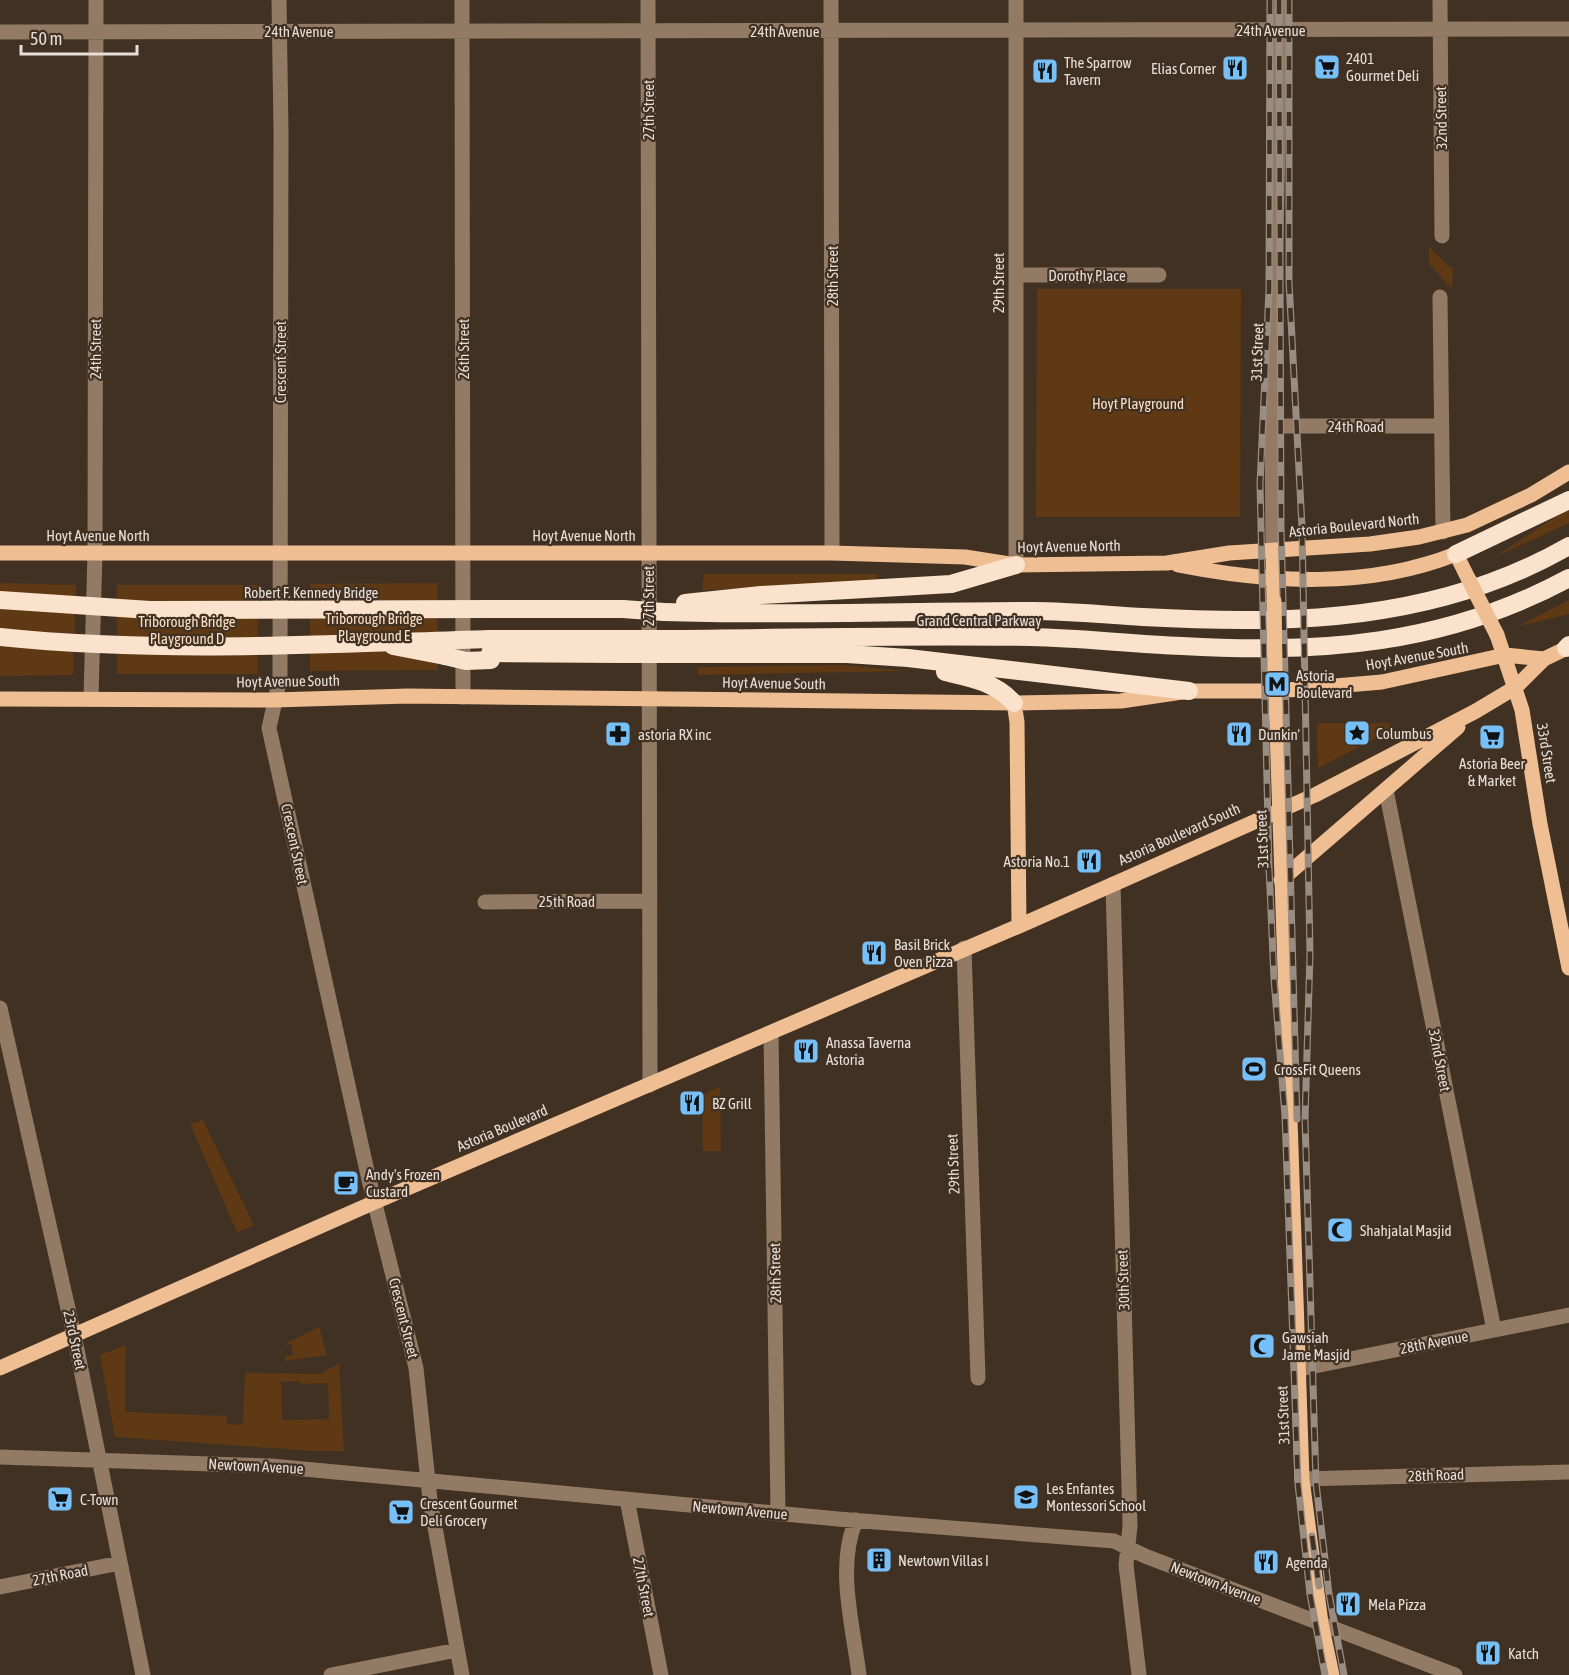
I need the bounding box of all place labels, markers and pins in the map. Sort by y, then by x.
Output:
place label: 2401 Gourmet Deli [1346,50,1419,84]
supermarket icon: 2401 Gourmet Deli [1312,52,1342,82]
restaurant icon: Elias Corner [1220,53,1250,83]
place label: The Sparrow Tavern [1064,54,1132,88]
restaurant icon: The Sparrow Tavern [1030,56,1060,86]
place label: Elias Corner [1151,60,1217,77]
place label: Astoria Boulevard [1296,667,1352,701]
metro station icon: Astoria Boulevard [1262,669,1292,699]
place icon: Columbus [1342,718,1372,748]
pharmacy icon: astoria RX inc [603,719,633,749]
restaurant icon: Dunkin' [1224,719,1254,749]
supermarket icon: Astoria Beer & Market [1477,722,1507,752]
place label: Columbus [1376,725,1431,742]
place label: astoria RX inc [638,726,711,743]
place label: Dunkin' [1258,726,1300,743]
place label: Astoria Beer & Market [1459,755,1525,789]
restaurant icon: Astoria No.1 [1074,846,1104,876]
place label: Astoria No.1 [1004,853,1070,870]
place label: Basil Brick Oven Pizza [894,936,953,970]
restaurant icon: Basil Brick Oven Pizza [859,938,889,968]
place label: Anassa Taverna Astoria [826,1034,911,1068]
restaurant icon: Anassa Taverna Astoria [791,1036,821,1066]
sports icon: CrossFit Queens [1239,1054,1269,1084]
place label: CrossFit Queens [1274,1061,1361,1078]
restaurant icon: BZ Grill [677,1088,707,1118]
place label: BZ Grill [712,1095,752,1112]
place label: Andy's Frozen Custard [366,1166,440,1200]
cafe icon: Andy's Frozen Custard [331,1168,361,1198]
mosque icon: Shahjalal Masjid [1325,1215,1355,1245]
place label: Shahjalal Masjid [1360,1222,1452,1239]
place label: Gawsiah Jame Masjid [1282,1329,1350,1363]
mosque icon: Gawsiah Jame Masjid [1247,1331,1277,1361]
place label: Les Enfantes Montessori School [1046,1480,1146,1514]
school or university icon: Les Enfantes Montessori School [1011,1482,1041,1512]
supermarket icon: C-Town [45,1484,75,1514]
place label: C-Town [80,1491,119,1508]
place label: Crescent Gourmet Deli Grocery [420,1495,518,1529]
supermarket icon: Crescent Gourmet Deli Grocery [386,1497,416,1527]
building icon: Newtown Villas I [864,1545,894,1575]
restaurant icon: Agenda [1251,1547,1281,1577]
place label: Newtown Villas I [898,1552,989,1569]
place label: Agenda [1286,1554,1328,1571]
restaurant icon: Mela Pizza [1333,1589,1363,1619]
place label: Mela Pizza [1368,1596,1426,1613]
restaurant icon: Katch [1473,1638,1503,1668]
place label: Katch [1508,1645,1539,1662]

